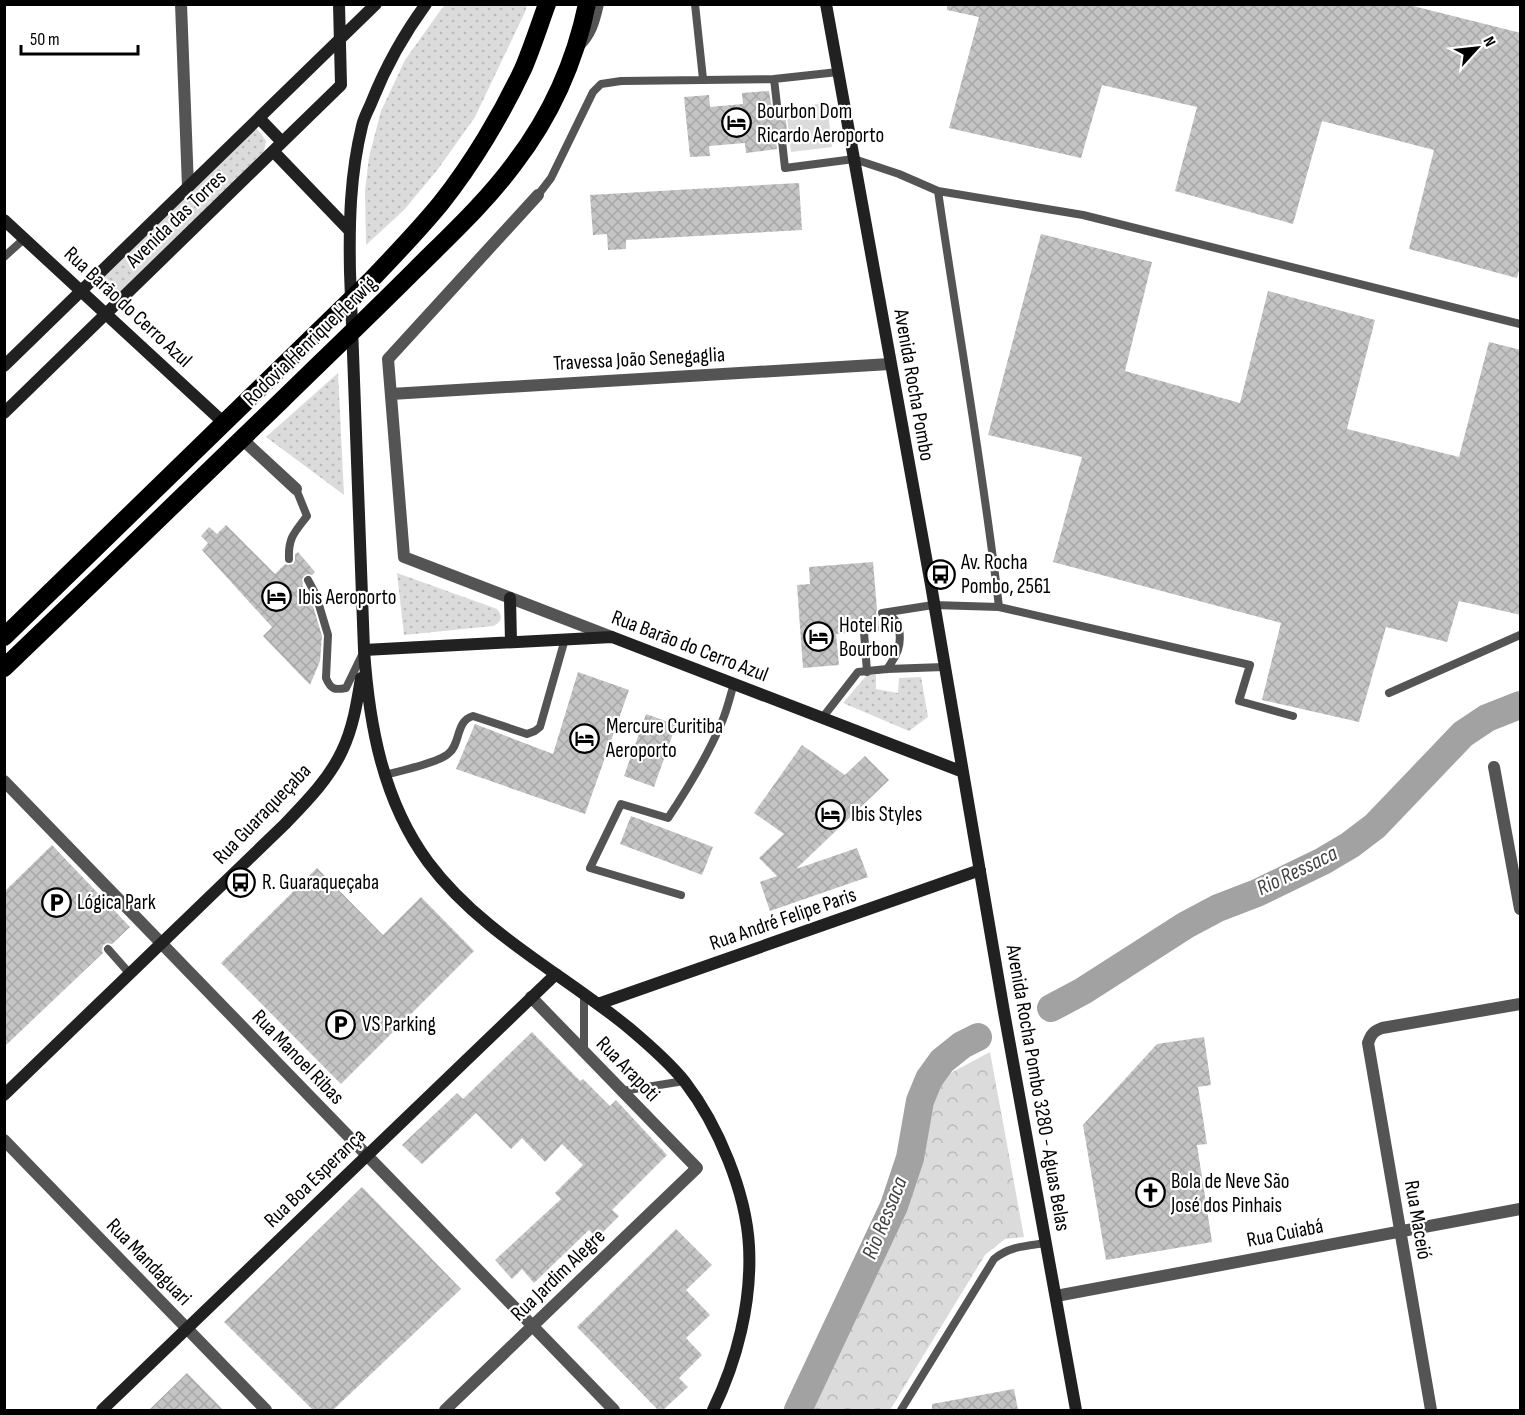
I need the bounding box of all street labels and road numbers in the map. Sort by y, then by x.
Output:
street label: Avenida das Torres [120,165,231,274]
street label: Rua Barão do Cerro Azul [59,241,197,373]
street label: Rodovia Henrique Herwig [238,271,382,411]
street label: Avenida Rocha Pombo [888,306,940,463]
street label: Travessa João Senegaglia [552,342,726,376]
street label: Rua Barão do Cerro Azul [608,605,772,687]
street label: Rua Guaraqueçaba [208,759,316,869]
street label: Rua André Felipe Paris [706,882,860,956]
street label: Avenida Rocha Pombo 3280 - Aguas Belas [1000,942,1076,1233]
street label: Rua Manoel Ribas [247,1005,349,1109]
street label: Rua Arapoti [591,1031,665,1107]
street label: Rua Boa Esperança [259,1123,371,1233]
street label: Rua Maceió [1399,1179,1437,1261]
street label: Rua Mandaguari [101,1213,197,1311]
street label: Rua Cuiabá [1245,1213,1325,1253]
street label: Rua Jardim Alegre [506,1224,610,1326]

